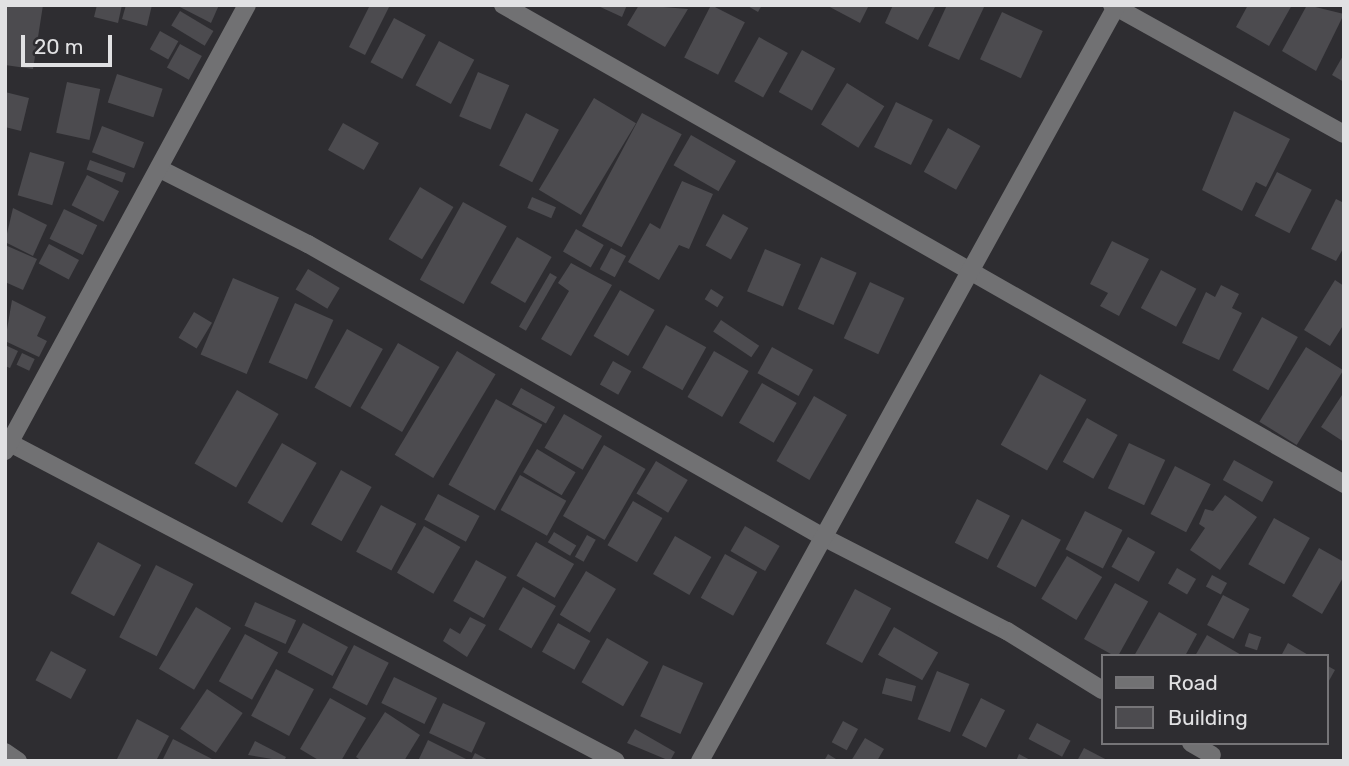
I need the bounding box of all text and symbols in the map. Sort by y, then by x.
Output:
scale bar [24,21,116,65]
text: 20 m [34,34,83,59]
legend [1100,654,1328,745]
text: Road [1168,670,1218,695]
text: Building [1168,705,1248,730]

